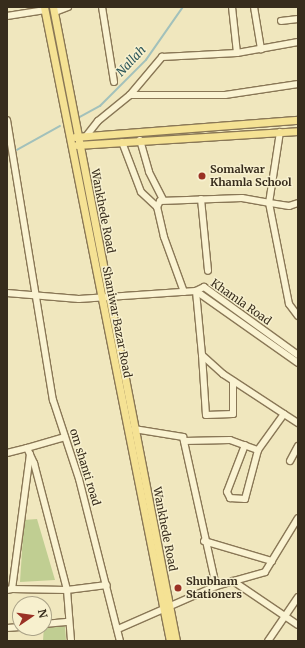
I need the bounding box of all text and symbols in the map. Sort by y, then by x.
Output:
water label: Nallah [113,43,149,79]
place label: Somalwar Khamla School [210,163,292,189]
street label: Wankhede Road [88,168,118,254]
marker: Somalwar Khamla School [197,171,207,181]
street label: Shaniwar Bazar Road [100,265,134,379]
street label: Khamla Road [208,276,274,328]
street label: om shanti road [67,427,103,507]
street label: Wankhede Road [150,486,180,572]
place label: Shubham Stationers [186,575,242,601]
marker: Shubham Stationers [173,583,183,593]
north arrow [12,596,52,636]
text: N [35,608,51,619]

